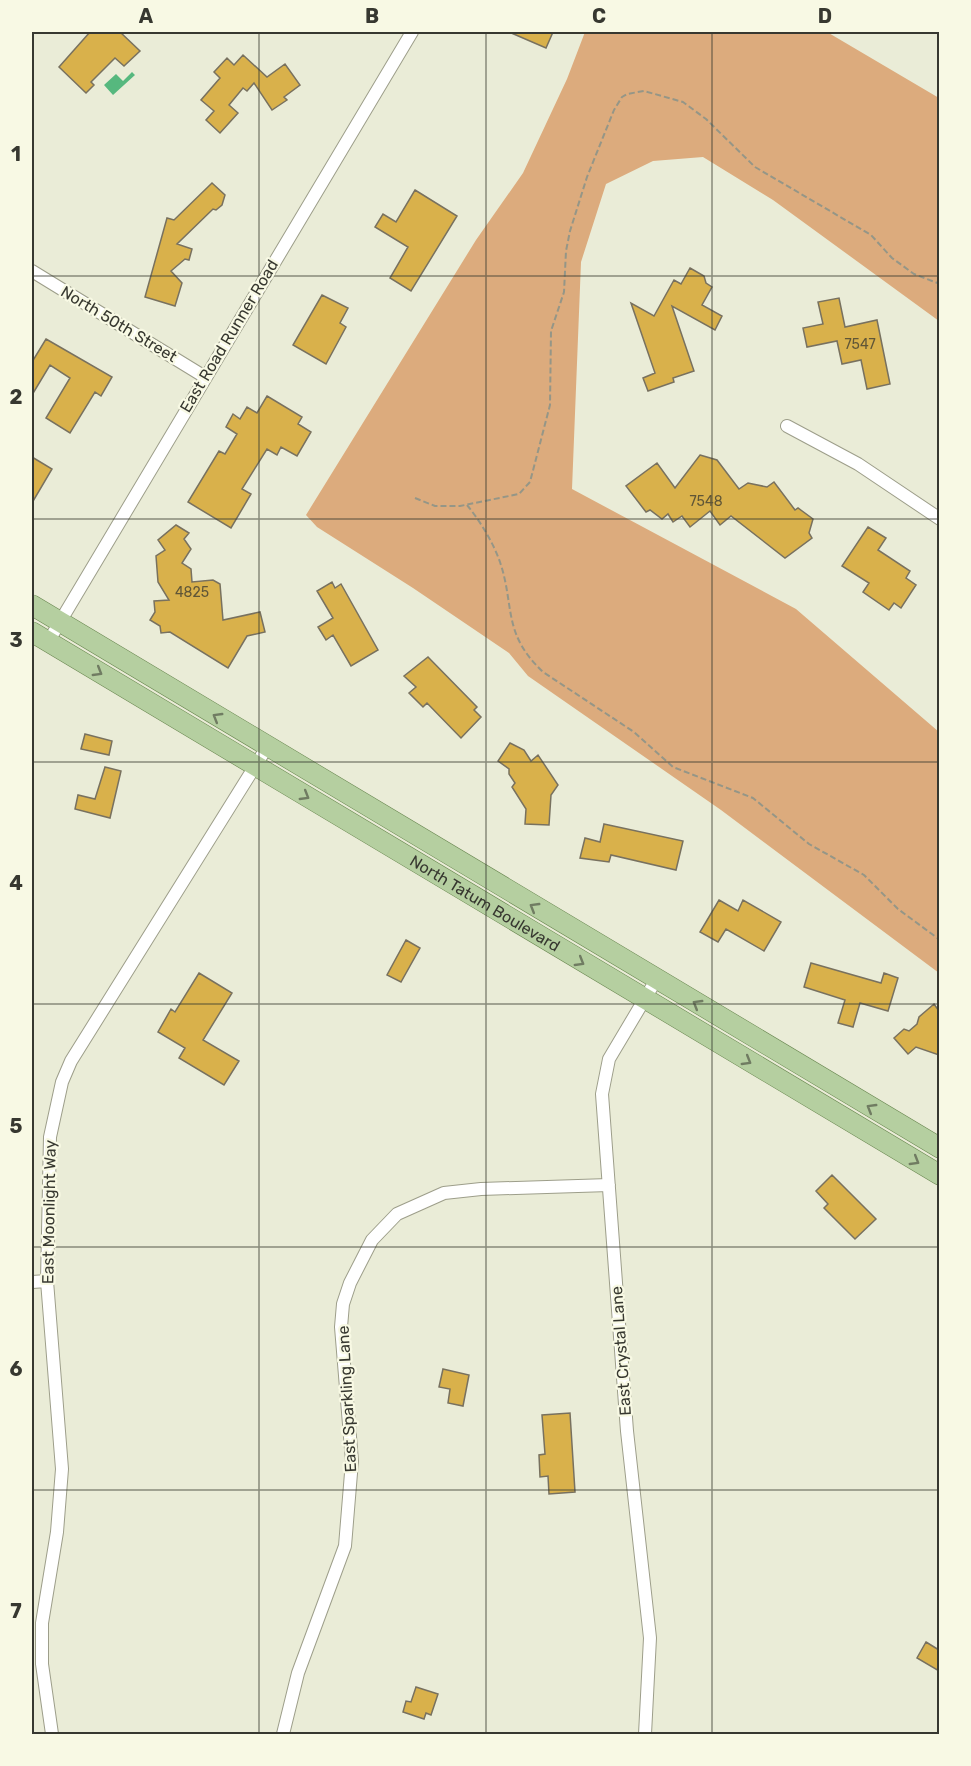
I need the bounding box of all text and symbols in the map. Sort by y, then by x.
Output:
text: A [139,4,154,28]
text: B [365,4,379,28]
text: C [592,4,606,28]
text: D [818,4,832,28]
text: 1 [11,142,21,166]
street label: East Road Runner Road [176,256,282,416]
street label: North 50th Street [57,282,181,366]
house number: 7547 [844,336,876,353]
text: 2 [10,385,23,409]
house number: 7548 [689,493,723,510]
house number: 4825 [175,584,209,601]
text: 3 [9,628,23,652]
one-way arrow [92,664,102,676]
one-way arrow [213,712,223,724]
one-way arrow [299,789,309,801]
street label: North Tatum Boulevard [407,851,564,955]
text: 4 [9,871,23,895]
one-way arrow [530,902,540,914]
one-way arrow [574,954,584,966]
one-way arrow [693,1000,703,1012]
one-way arrow [741,1054,751,1066]
one-way arrow [867,1103,877,1115]
text: 5 [10,1114,23,1138]
street label: East Moonlight Way [38,1139,60,1284]
one-way arrow [909,1153,919,1165]
street label: East Crystal Lane [607,1286,635,1416]
street label: East Sparkling Lane [334,1325,360,1473]
text: 6 [9,1357,23,1381]
text: 7 [10,1599,22,1623]

